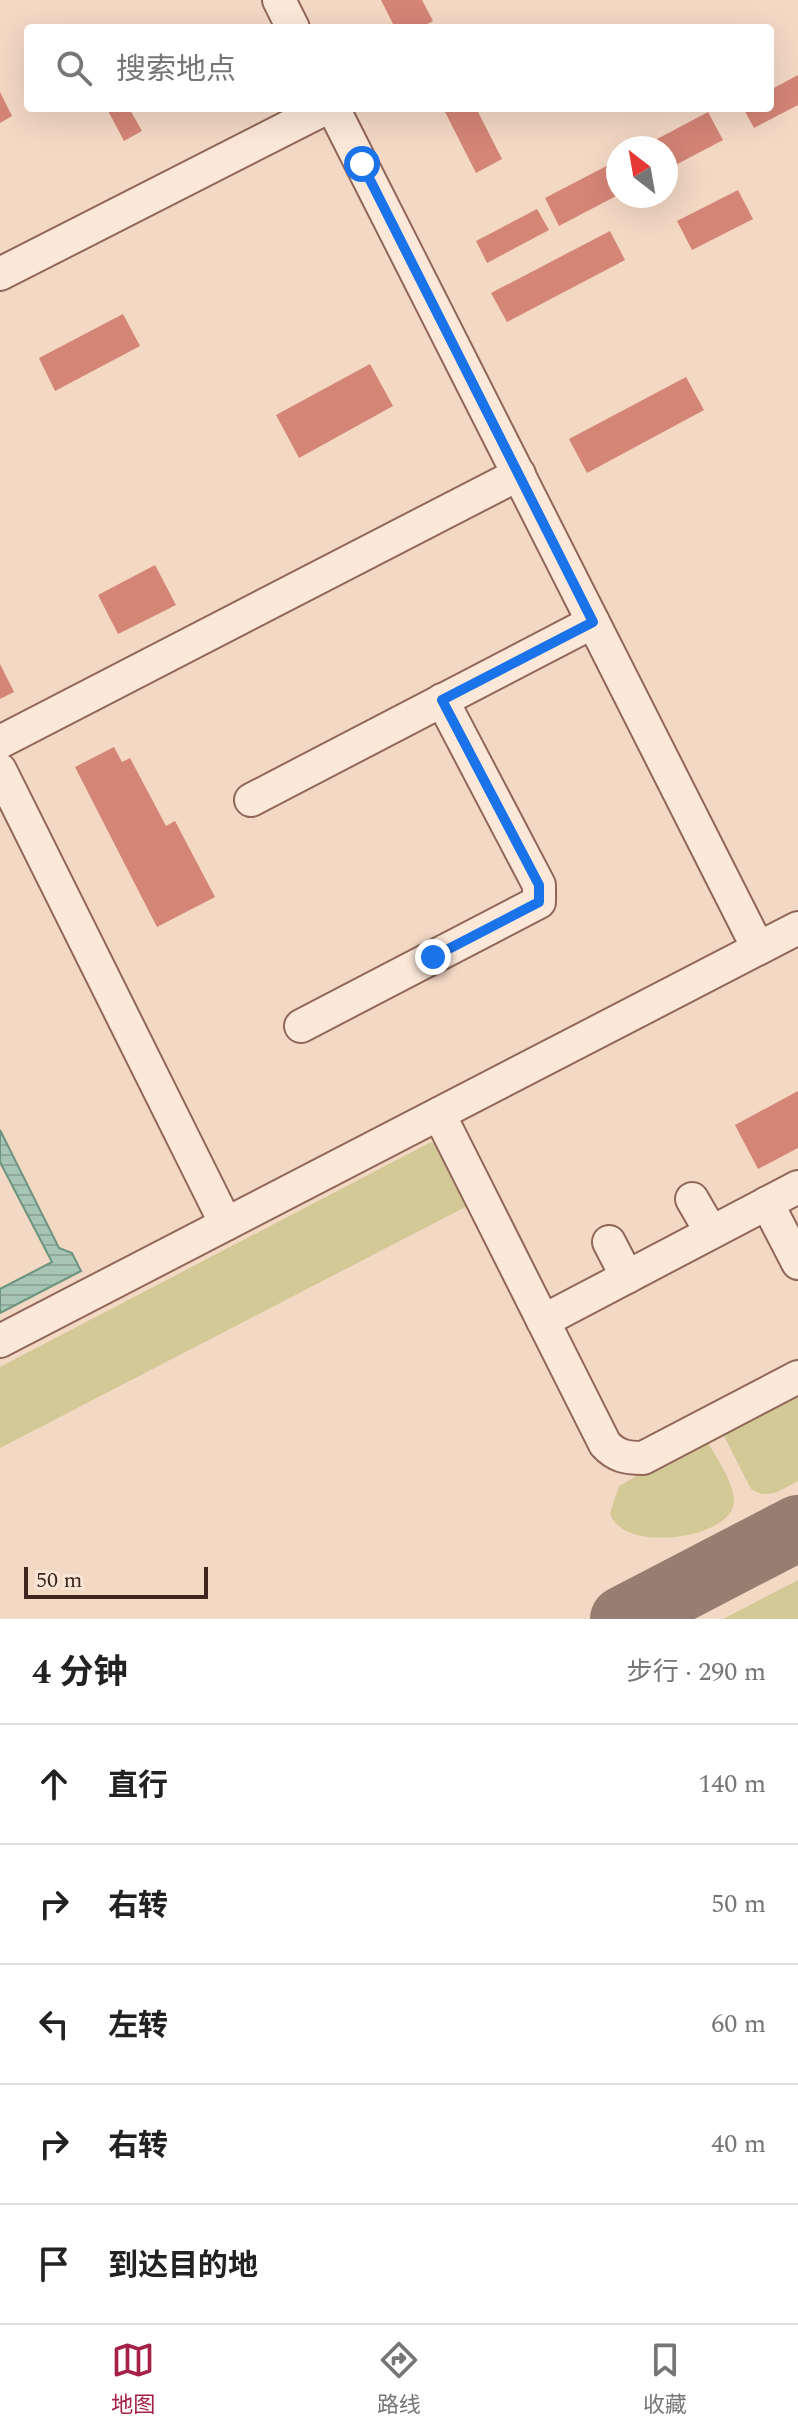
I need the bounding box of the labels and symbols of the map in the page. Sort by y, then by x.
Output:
north arrow [606,136,678,208]
route start [344,146,380,182]
route end [415,939,451,975]
scale bar [24,1563,208,1599]

